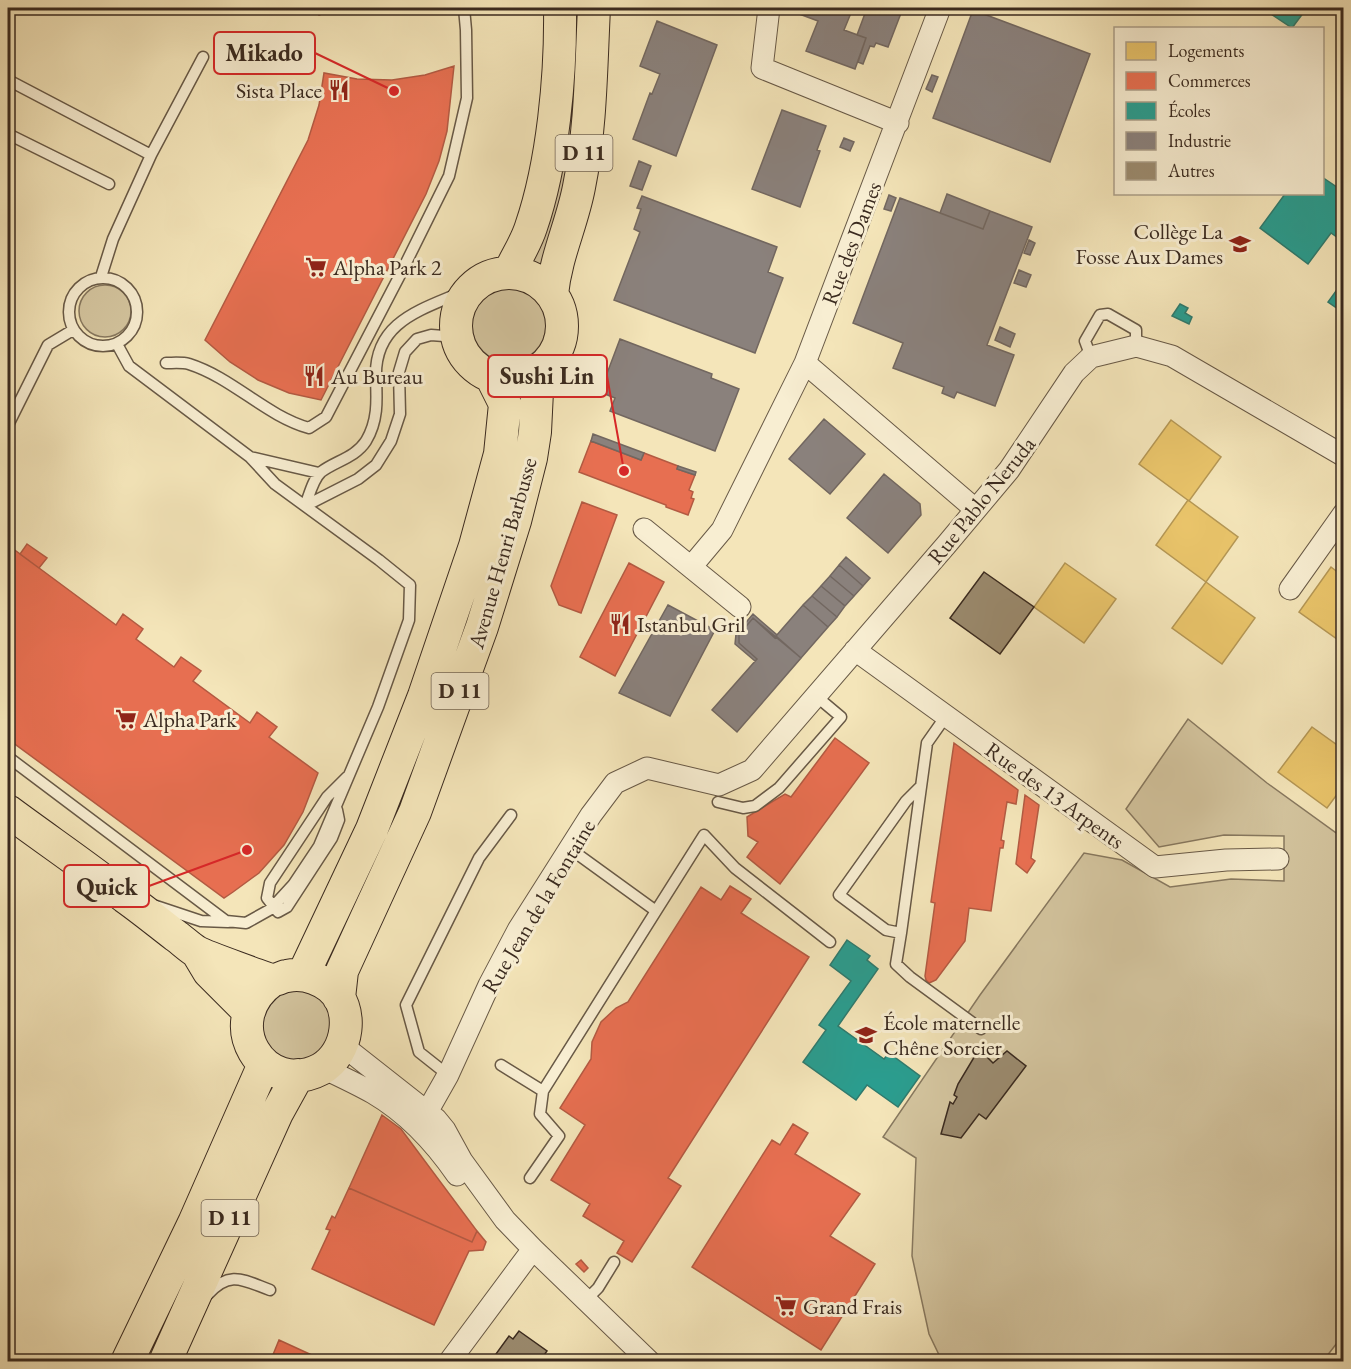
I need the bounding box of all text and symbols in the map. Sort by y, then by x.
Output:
legend [1114,27,1324,195]
callout: Mikado [214,32,315,74]
text: Mikado [225,37,303,68]
text: Logements [1168,39,1244,62]
text: Commerces [1168,69,1251,92]
place label: Sista Place [236,76,322,105]
restaurant icon: Sista Place [327,78,351,102]
text: Écoles [1168,99,1211,122]
text: Industrie [1168,129,1231,152]
road number: D 11 [556,135,612,171]
text: Autres [1167,159,1215,182]
street label: Rue des Dames [815,177,888,309]
place label: Collège La Fosse Aux Dames [1075,217,1223,271]
school or university icon: Collège La Fosse Aux Dames [1228,232,1252,256]
place label: Alpha Park 2 [332,253,442,282]
supermarket icon: Alpha Park 2 [304,255,328,279]
callout: Sushi Lin [488,355,607,397]
text: Sushi Lin [500,360,595,391]
place label: Au Bureau [330,362,423,391]
restaurant icon: Au Bureau [302,364,326,388]
street label: Rue Pablo Neruda [921,430,1042,570]
street label: Avenue Henri Barbusse [461,454,544,653]
place label: Istanbul Gril [637,610,746,639]
restaurant icon: Istanbul Gril [608,612,632,636]
road number: D 11 [432,673,488,709]
place label: Alpha Park [142,705,237,734]
supermarket icon: Alpha Park [114,707,138,731]
street label: Rue des 13 Arpents [979,735,1130,856]
street label: Rue Jean de la Fontaine [475,814,602,999]
callout: Quick [64,865,149,907]
text: Quick [76,871,139,902]
place label: École maternelle Chêne Sorcier [883,1008,1021,1062]
school or university icon: École maternelle Chêne Sorcier [854,1023,878,1047]
road number: D 11 [202,1200,258,1236]
place label: Grand Frais [803,1292,902,1321]
supermarket icon: Grand Frais [774,1294,798,1318]

